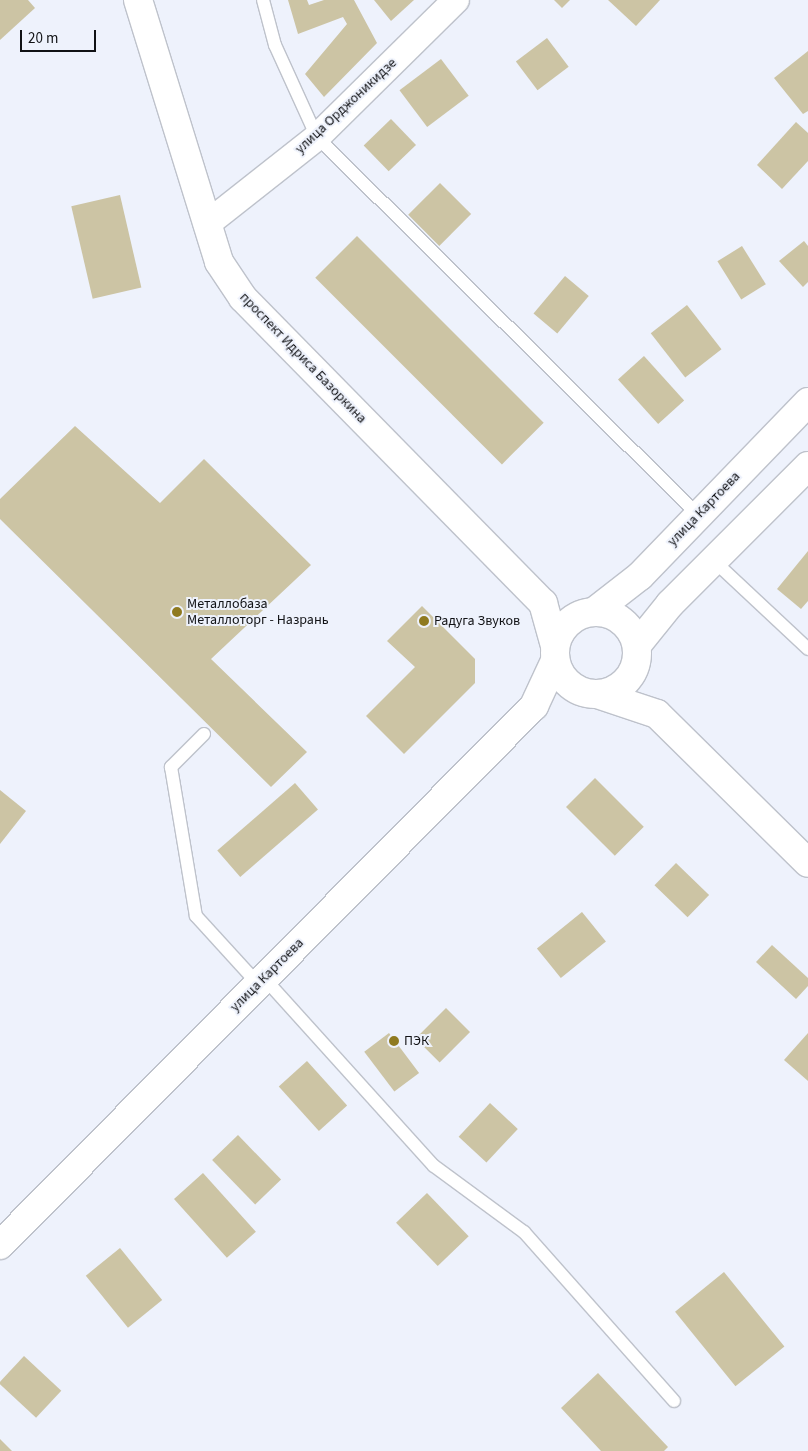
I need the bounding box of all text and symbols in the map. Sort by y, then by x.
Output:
scale bar [22,20,99,52]
text: 20 m [28,28,58,49]
street label: улица Орджоникидзе [292,55,400,157]
street label: проспект Идриса Базоркина [236,289,370,427]
street label: улица Картоева [664,468,744,550]
place label: Металлобаза Металлоторг - Назрань [187,596,329,628]
marker: Металлобаза Металлоторг - Назрань [171,606,183,618]
place label: Радуга Звуков [434,613,520,629]
marker: Радуга Звуков [418,615,430,627]
street label: улица Картоева [227,935,307,1015]
place label: ПЭК [404,1033,429,1049]
marker: ПЭК [388,1035,400,1047]

